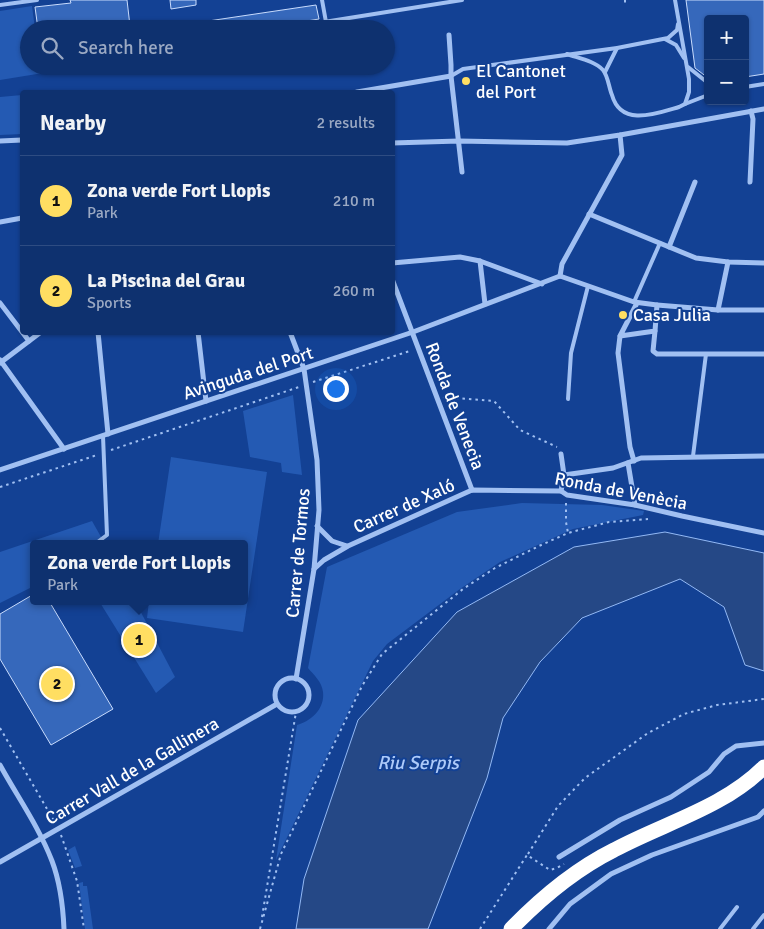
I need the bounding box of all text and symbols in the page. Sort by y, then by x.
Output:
map controls [704,15,749,105]
button: + [704,15,749,60]
search box [20,20,395,75]
icon: search [38,34,66,62]
text: Search here [78,36,174,60]
place label: El Cantonet del Port [476,60,566,103]
button: − [704,60,749,105]
marker: El Cantonet del Port [460,75,472,87]
text: Nearby [40,110,106,136]
text: 2 results [316,113,375,133]
text: Zona verde Fort Llopis [87,179,270,203]
text: 1 [52,191,60,211]
text: 210 m [333,191,375,211]
text: Park [87,203,118,223]
text: La Piscina del Grau [87,269,245,293]
text: 2 [52,281,60,301]
text: 260 m [333,281,375,301]
text: Sports [87,293,132,313]
place label: Casa Julia [633,304,711,326]
marker: Casa Julia [617,309,629,321]
street label: Ronda de Venecia [421,339,489,473]
street label: Avinguda del Port [180,342,316,404]
your location [323,376,349,402]
street label: Ronda de Venècia [553,467,689,515]
street label: Carrer de Xaló [350,474,458,538]
street label: Carrer de Tormos [281,487,315,619]
popup [30,540,248,605]
text: Zona verde Fort Llopis [47,551,231,575]
text: Park [47,575,78,595]
pin: 1 [123,621,155,659]
pin: 2 [41,665,73,703]
street label: Carrer Vall de la Gallinera [41,712,223,830]
water label: Riu Serpis [377,751,461,775]

